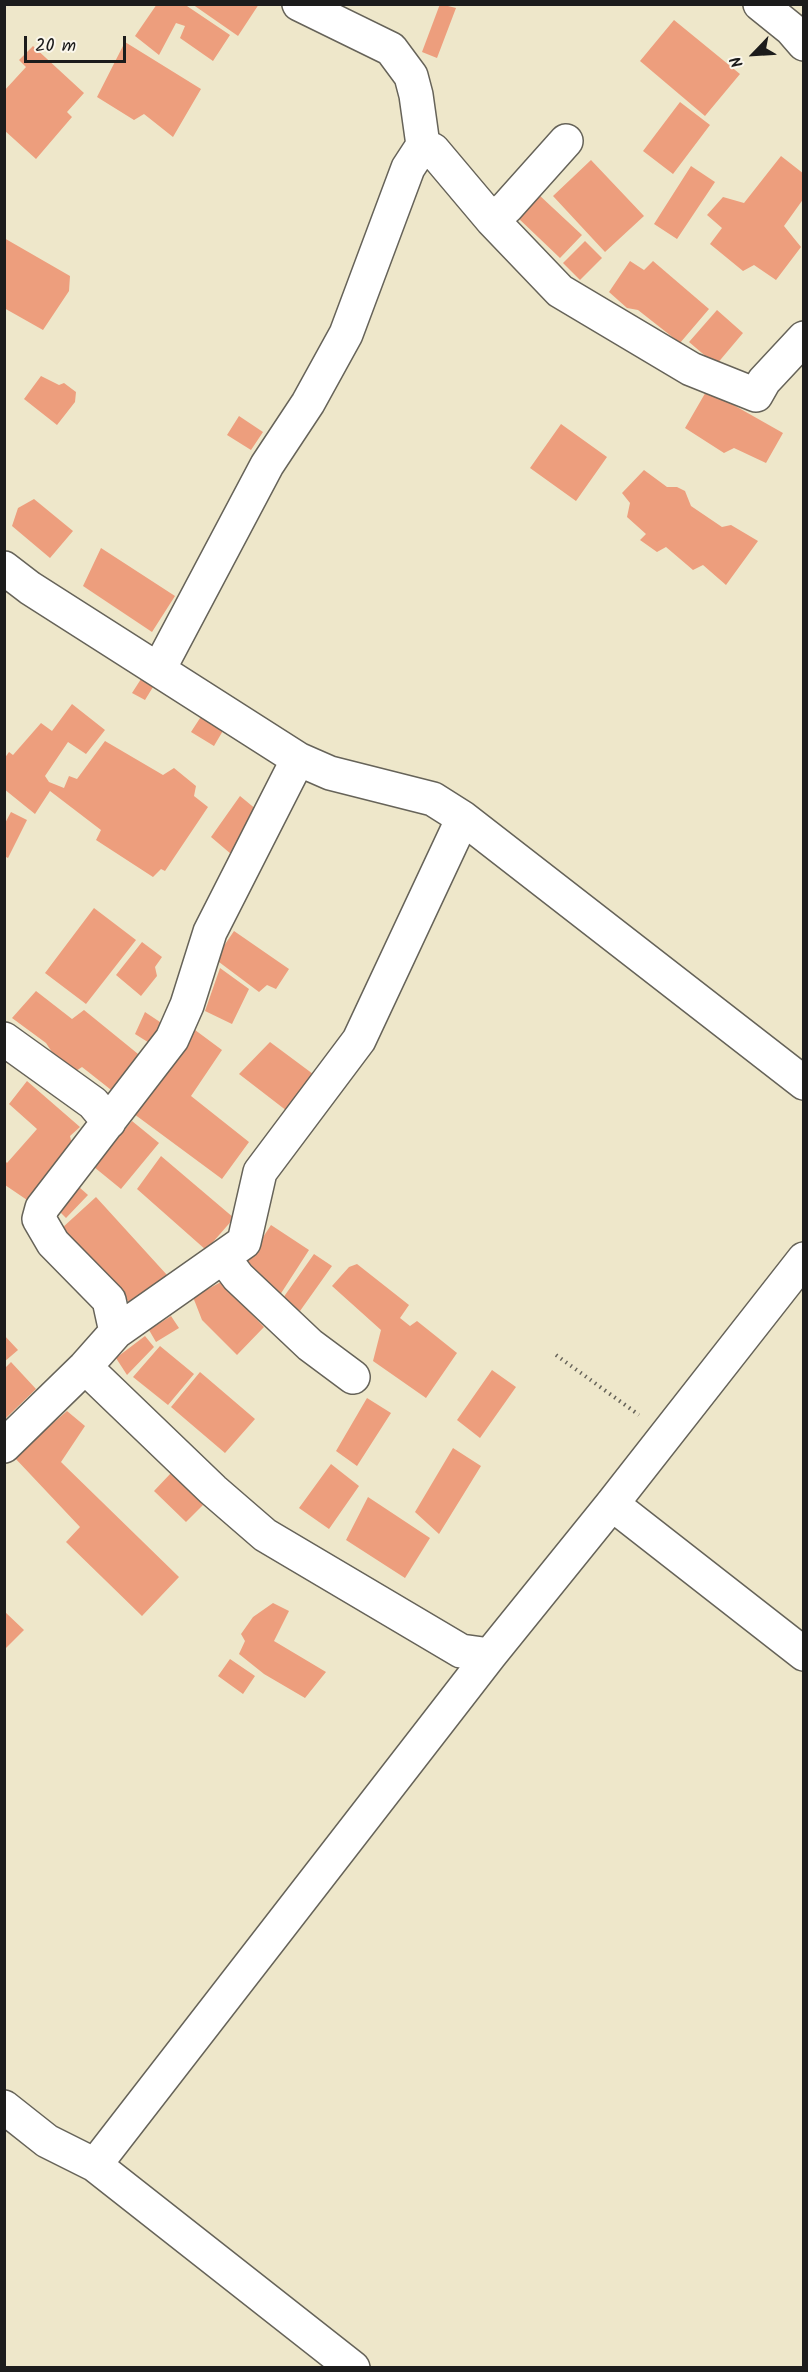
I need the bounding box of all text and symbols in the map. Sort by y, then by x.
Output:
scale bar [27,24,129,62]
north arrow [724,24,784,84]
text: 20 m [35,32,76,61]
text: N [724,52,751,72]

